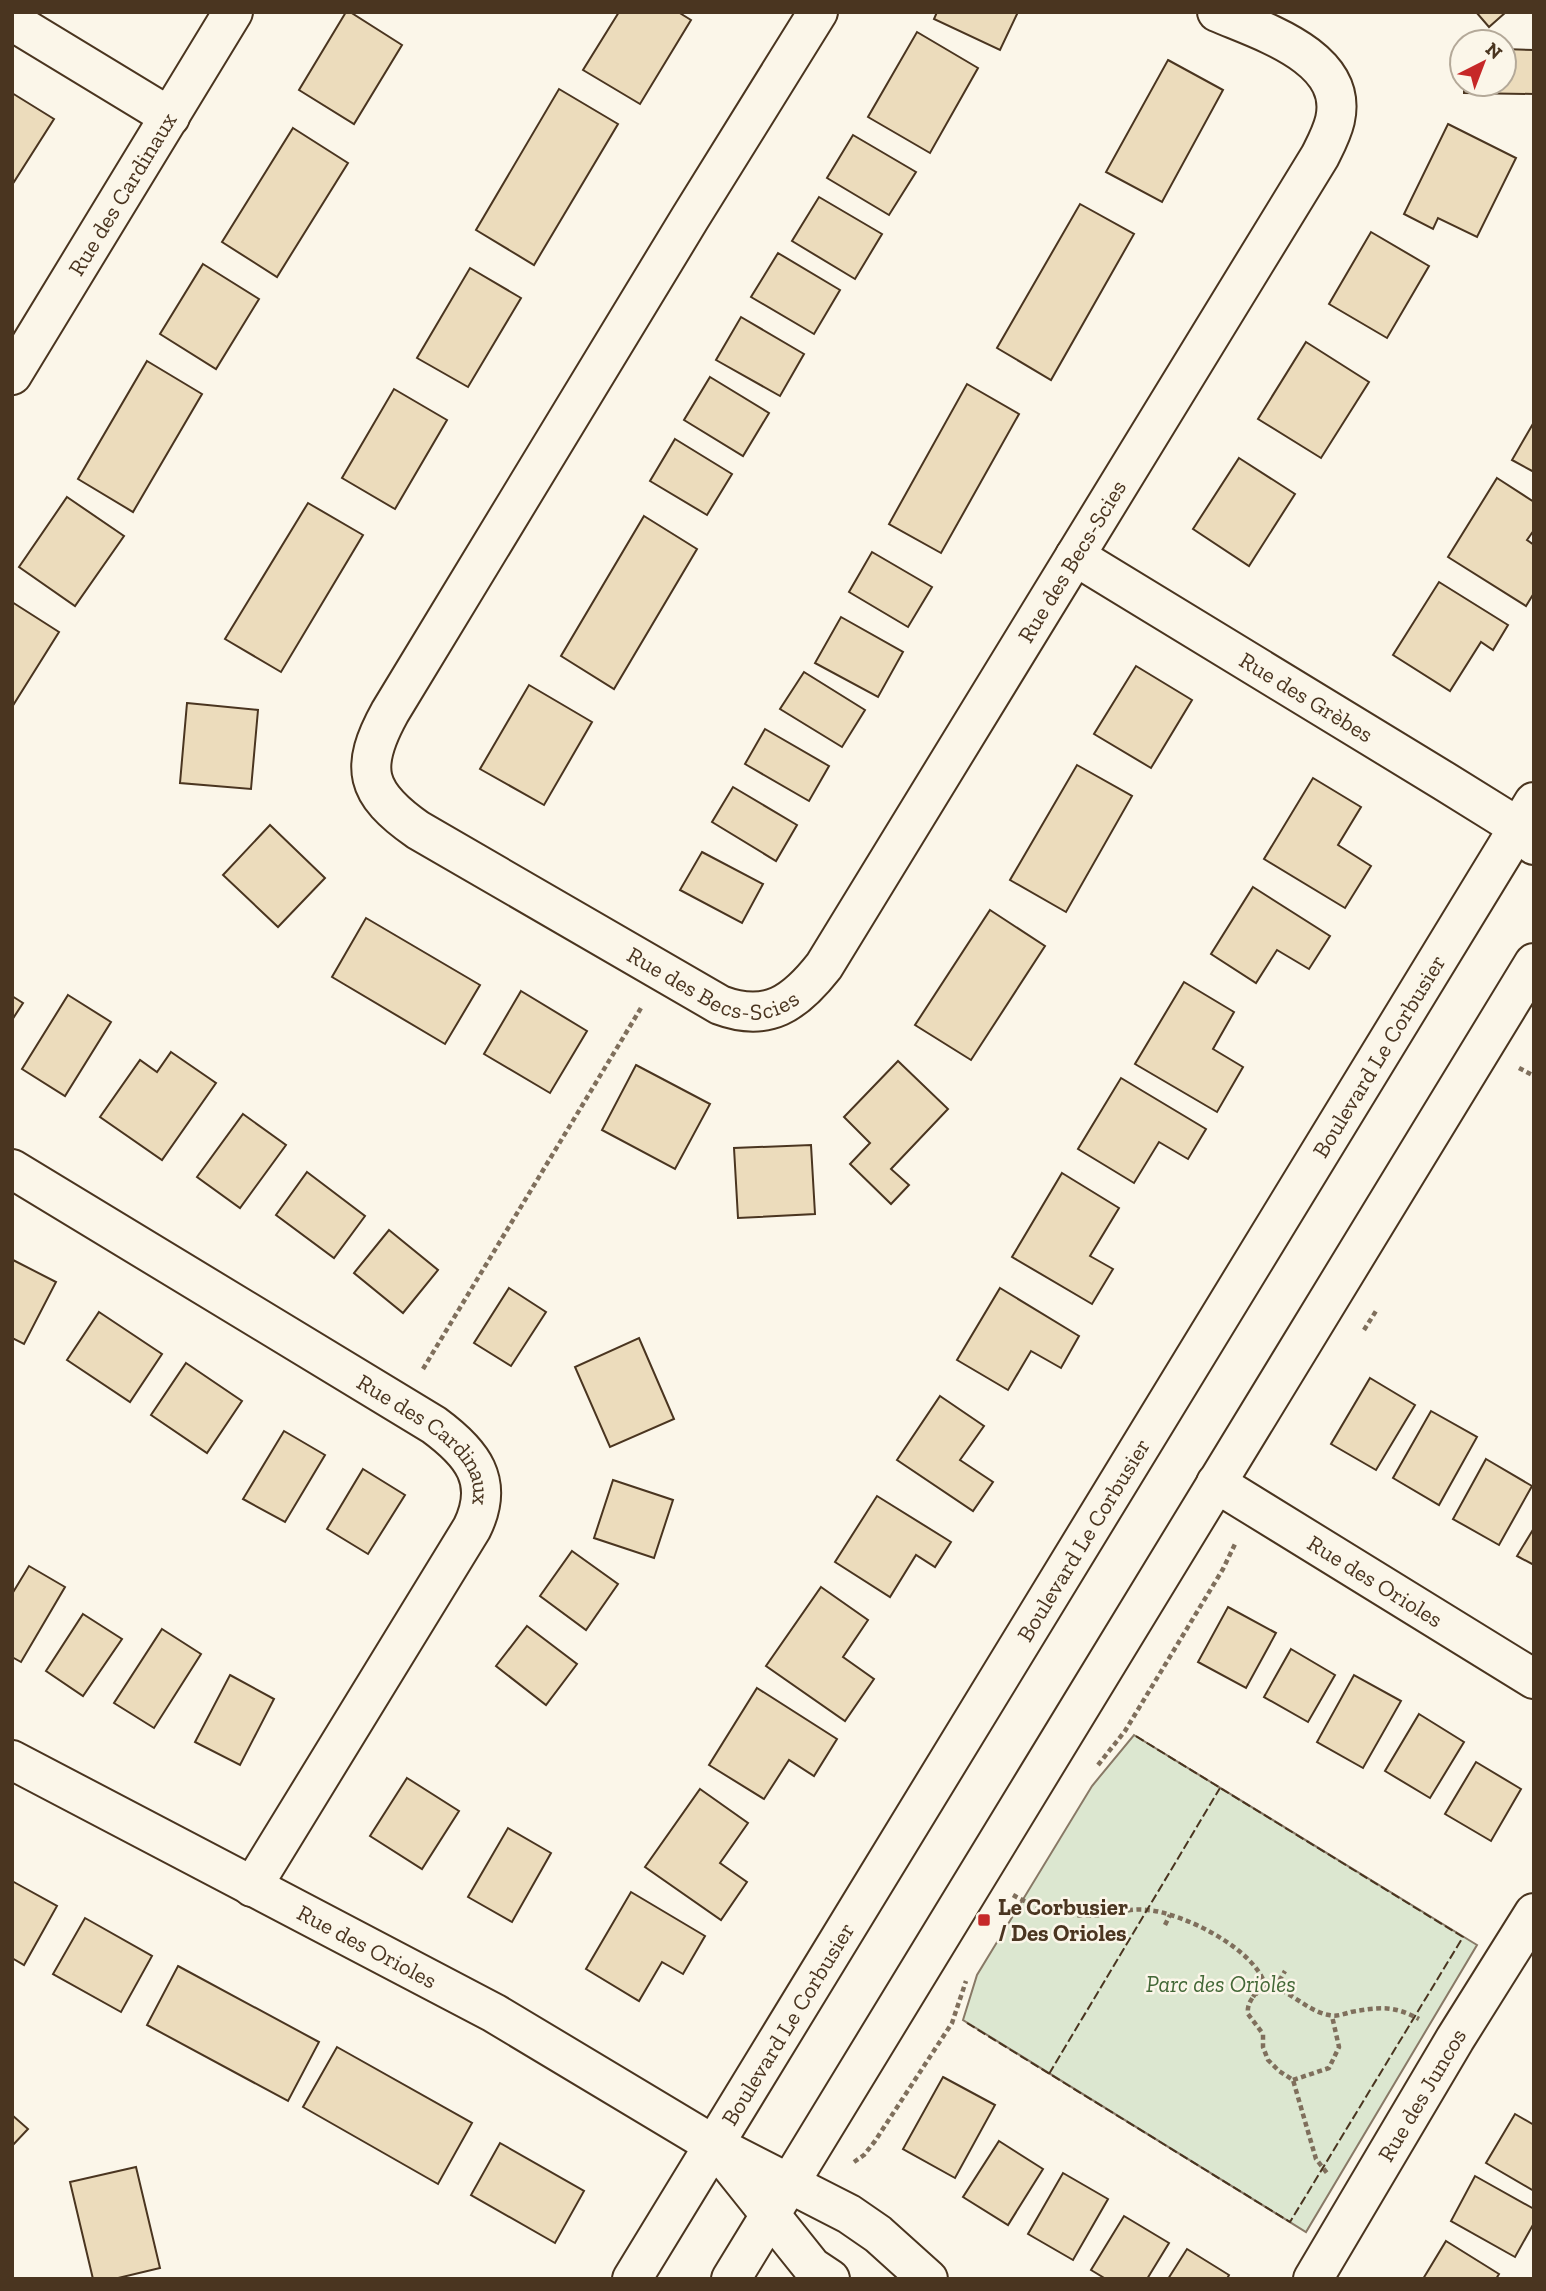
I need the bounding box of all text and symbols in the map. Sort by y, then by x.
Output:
north arrow [1448,28,1518,98]
text: N [1481,37,1507,64]
street label: Rue des Cardinaux [62,107,183,281]
street label: Rue des Becs-Scies [1011,475,1132,648]
street label: Rue des Grèbes [1234,646,1378,748]
street label: Rue des Becs-Scies [622,940,804,1026]
street label: Boulevard Le Corbusier [1306,949,1451,1163]
street label: Rue des Cardinaux [352,1368,495,1507]
street label: Boulevard Le Corbusier [1011,1433,1156,1647]
street label: Rue des Orioles [1302,1529,1448,1633]
place label: Le Corbusier / Des Orioles [998,1893,1128,1947]
street label: Rue des Orioles [293,1898,442,1994]
marker: Le Corbusier / Des Orioles [976,1912,992,1928]
street label: Boulevard Le Corbusier [715,1917,860,2130]
park label: Parc des Orioles [1146,1970,1296,1998]
street label: Rue des Juncos [1372,2023,1472,2167]

